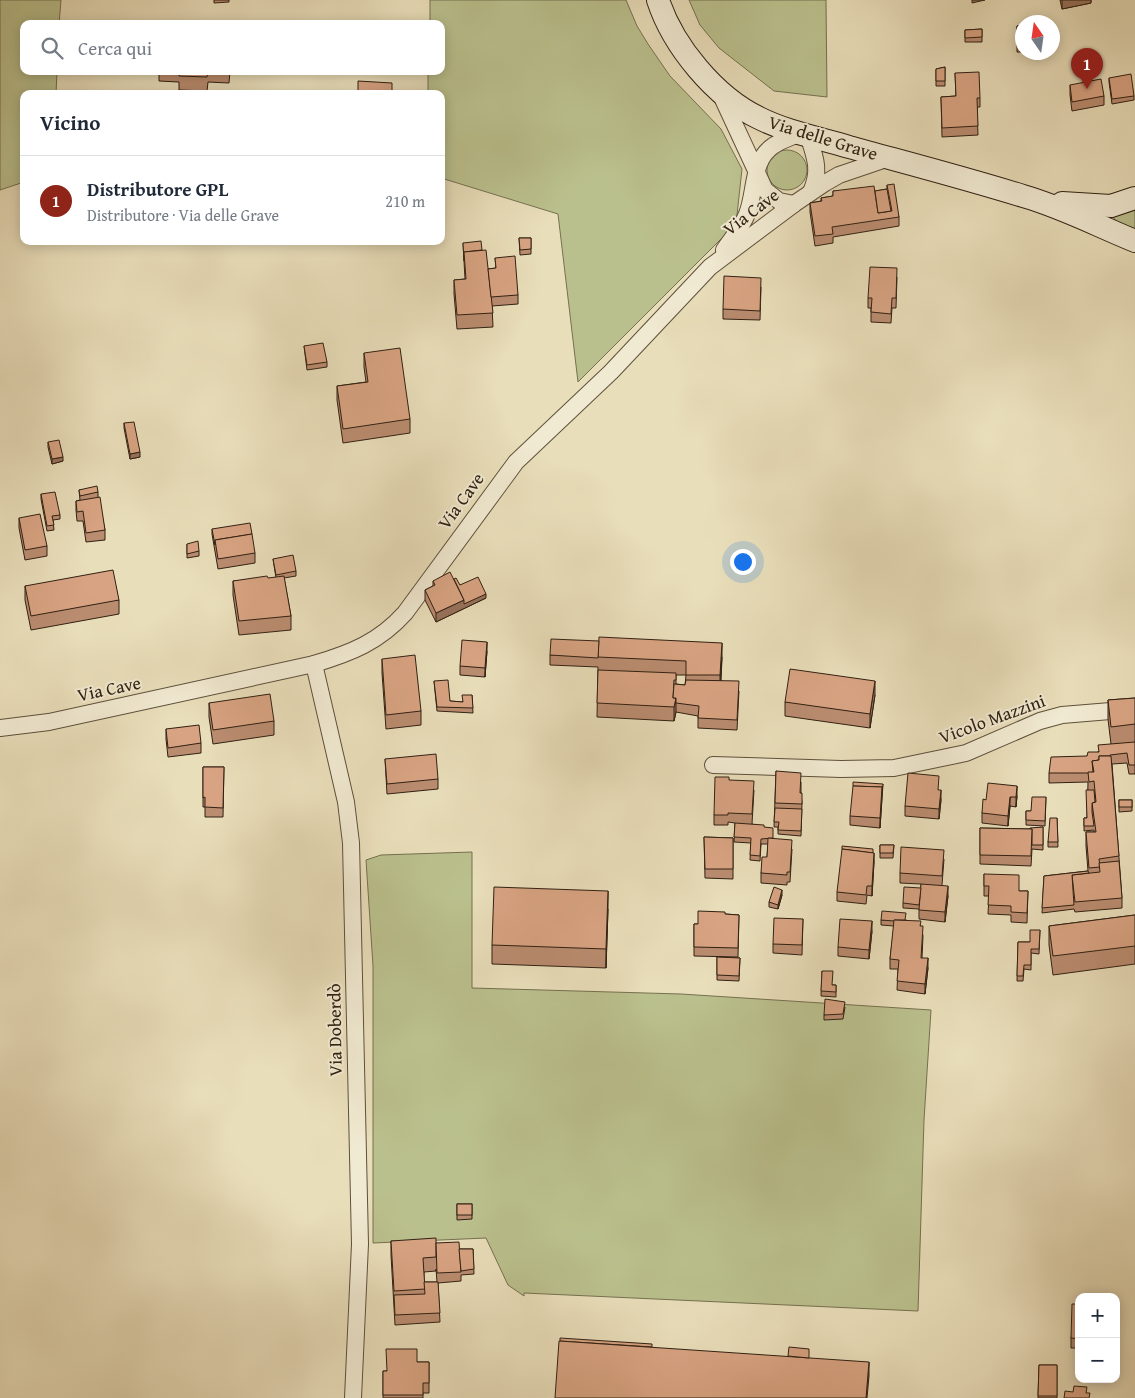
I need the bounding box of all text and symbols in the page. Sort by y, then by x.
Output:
north arrow [1015,15,1060,60]
search box [20,20,445,75]
icon: search [38,34,66,62]
text: Cerca qui [78,34,152,62]
pin: 1 [1071,48,1103,89]
text: Vicino [40,107,100,138]
street label: Via delle Grave [765,108,881,167]
text: Distributore GPL [87,175,228,203]
street label: Via Cave [717,181,785,242]
text: 1 [52,189,60,213]
text: 210 m [385,189,425,213]
text: Distributore · Via delle Grave [87,203,279,227]
street label: Via Cave [431,467,490,535]
your location [730,549,756,575]
street label: Via Cave [75,669,143,708]
street label: Vicolo Mazzini [935,687,1049,750]
street label: Via Doberdò [320,983,349,1077]
map controls [1075,1293,1120,1383]
button: + [1075,1293,1120,1338]
button: − [1075,1338,1120,1383]

